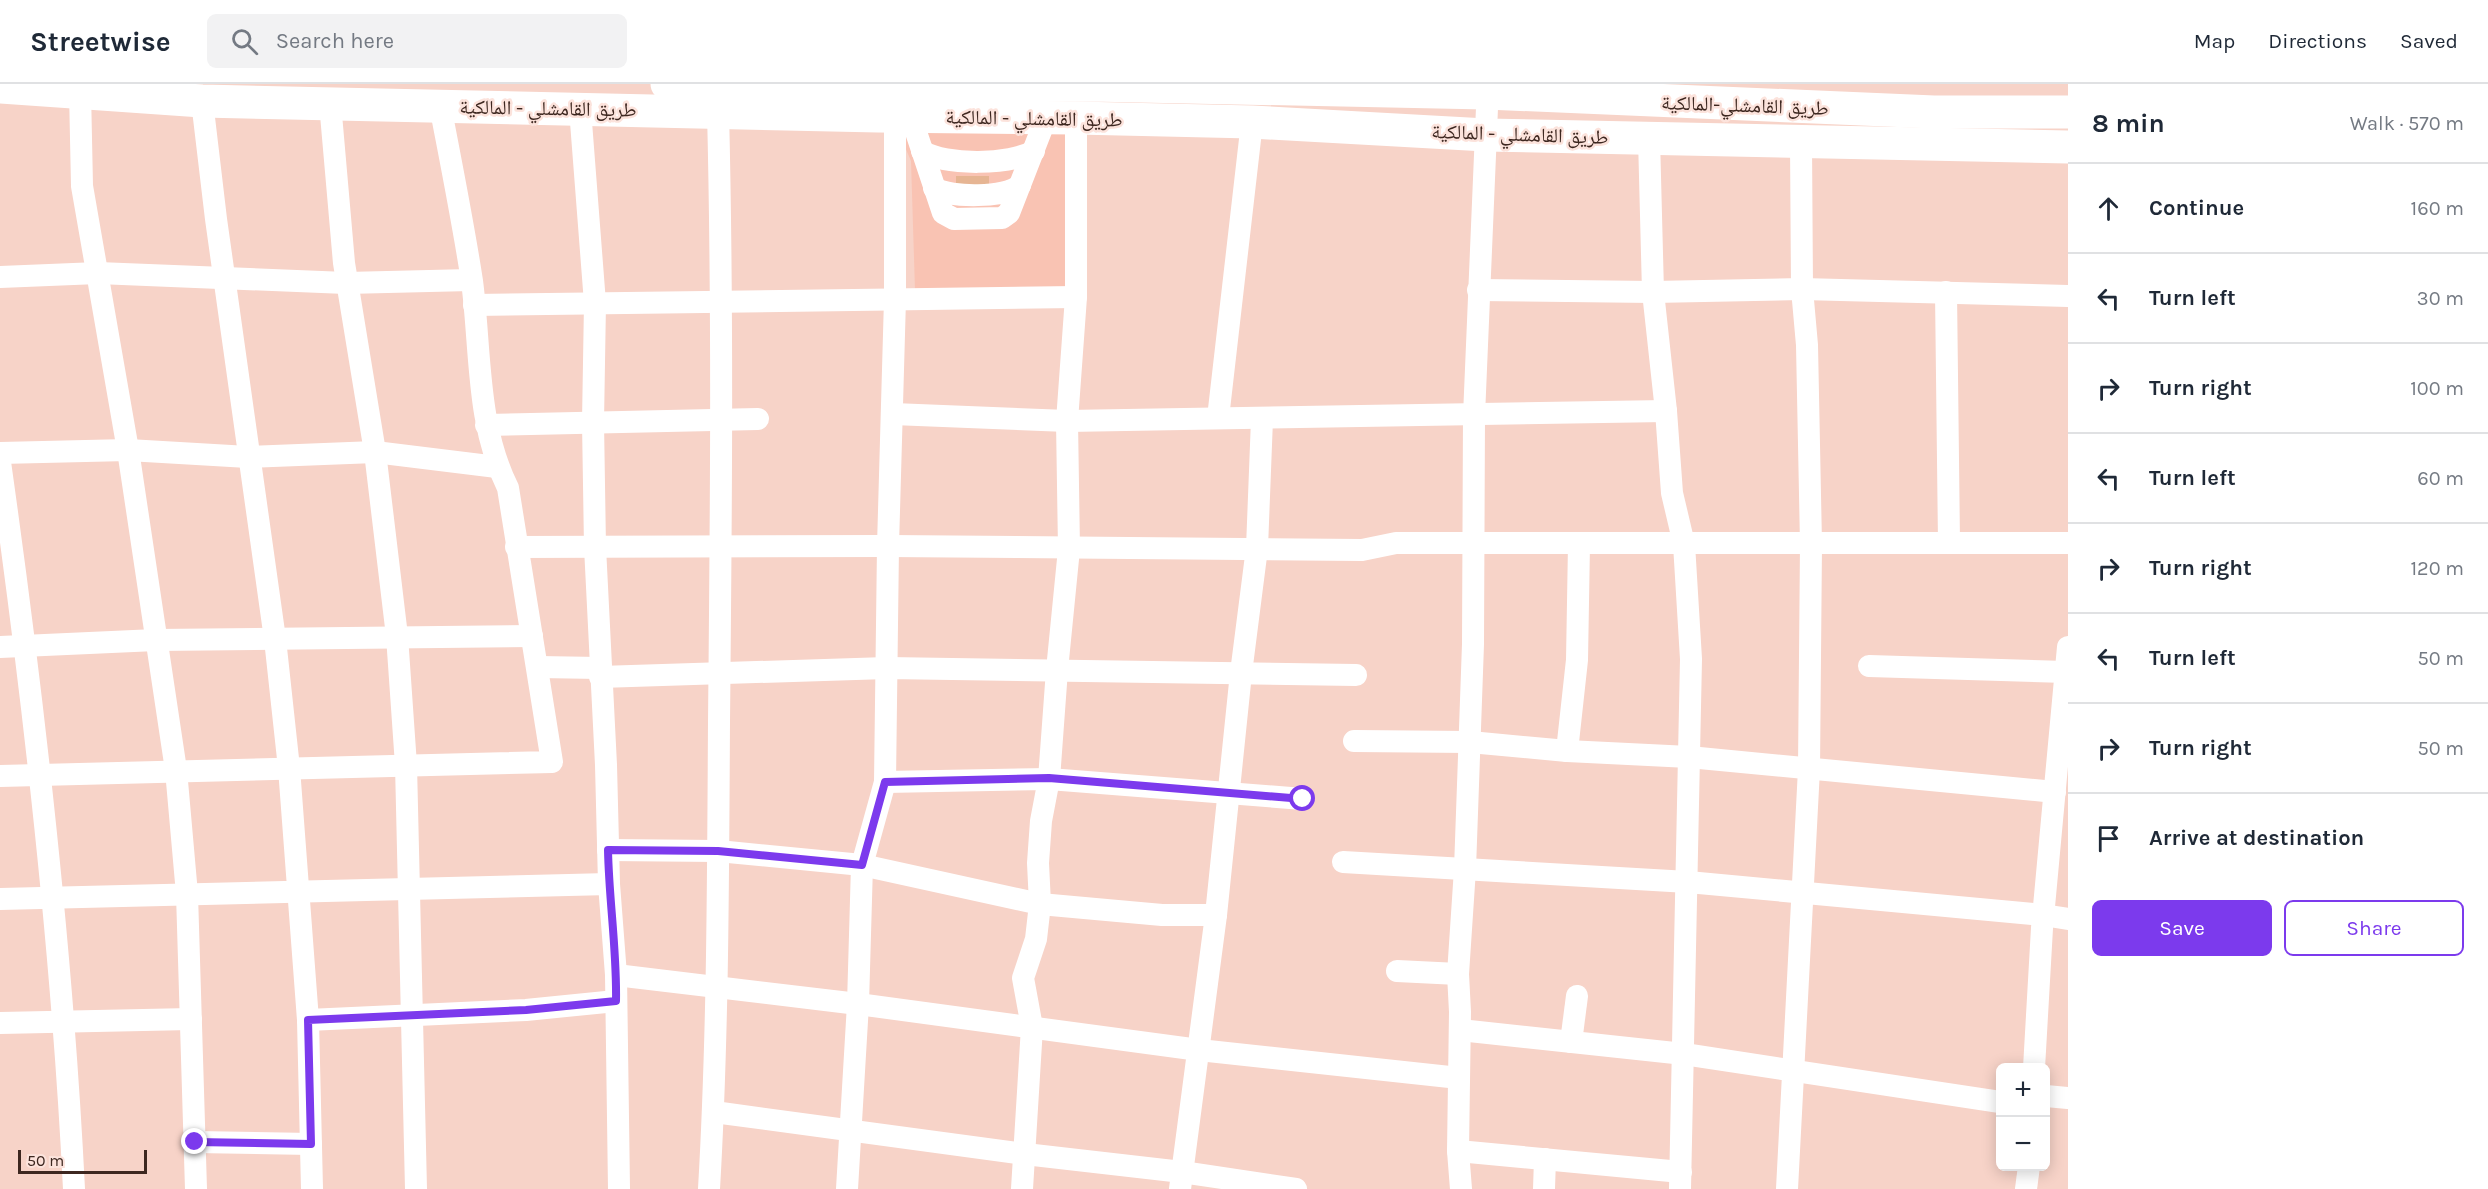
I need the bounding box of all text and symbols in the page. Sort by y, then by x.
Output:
search box [207,14,627,68]
text: Streetwise [30,25,171,58]
icon: search [228,25,261,58]
text: Search here [276,28,394,54]
text: Map [2194,29,2235,53]
text: Directions [2268,29,2367,53]
text: Saved [2400,29,2458,53]
street label: طريق القامشلي-المالكية [1661,91,1829,124]
street label: طريق القامشلي - المالكية [459,95,637,126]
street label: طريق القامشلي - المالكية [945,105,1123,136]
text: 8 min [2092,108,2165,139]
text: Walk · 570 m [2350,112,2464,135]
street label: طريق القامشلي - المالكية [1431,120,1609,153]
icon: ahead [2092,192,2125,225]
text: Continue [2149,195,2244,221]
text: 160 m [2411,197,2464,220]
icon: left [2092,282,2125,315]
text: Turn left [2149,285,2236,311]
text: 30 m [2417,287,2464,310]
icon: right [2092,372,2125,405]
text: Turn right [2149,375,2252,401]
text: 100 m [2410,377,2464,400]
icon: left [2092,462,2125,495]
text: Turn left [2149,465,2236,491]
text: 60 m [2417,467,2464,490]
icon: right [2092,552,2125,585]
text: Turn right [2149,555,2252,581]
text: 120 m [2410,557,2464,580]
icon: left [2092,642,2125,675]
text: Turn left [2149,645,2236,671]
text: 50 m [2417,647,2464,670]
icon: right [2092,732,2125,765]
text: Turn right [2149,735,2252,761]
text: 50 m [2417,737,2464,760]
route start [1289,785,1315,811]
icon: arrive [2092,822,2125,855]
text: Arrive at destination [2149,825,2364,851]
button: Save [2092,900,2272,956]
button: Share [2284,900,2464,956]
map controls [1996,1063,2050,1171]
button: + [1996,1063,2050,1117]
button: − [1996,1117,2050,1171]
route end [181,1128,207,1154]
scale bar [18,1147,147,1174]
text: 50 m [27,1151,64,1170]

